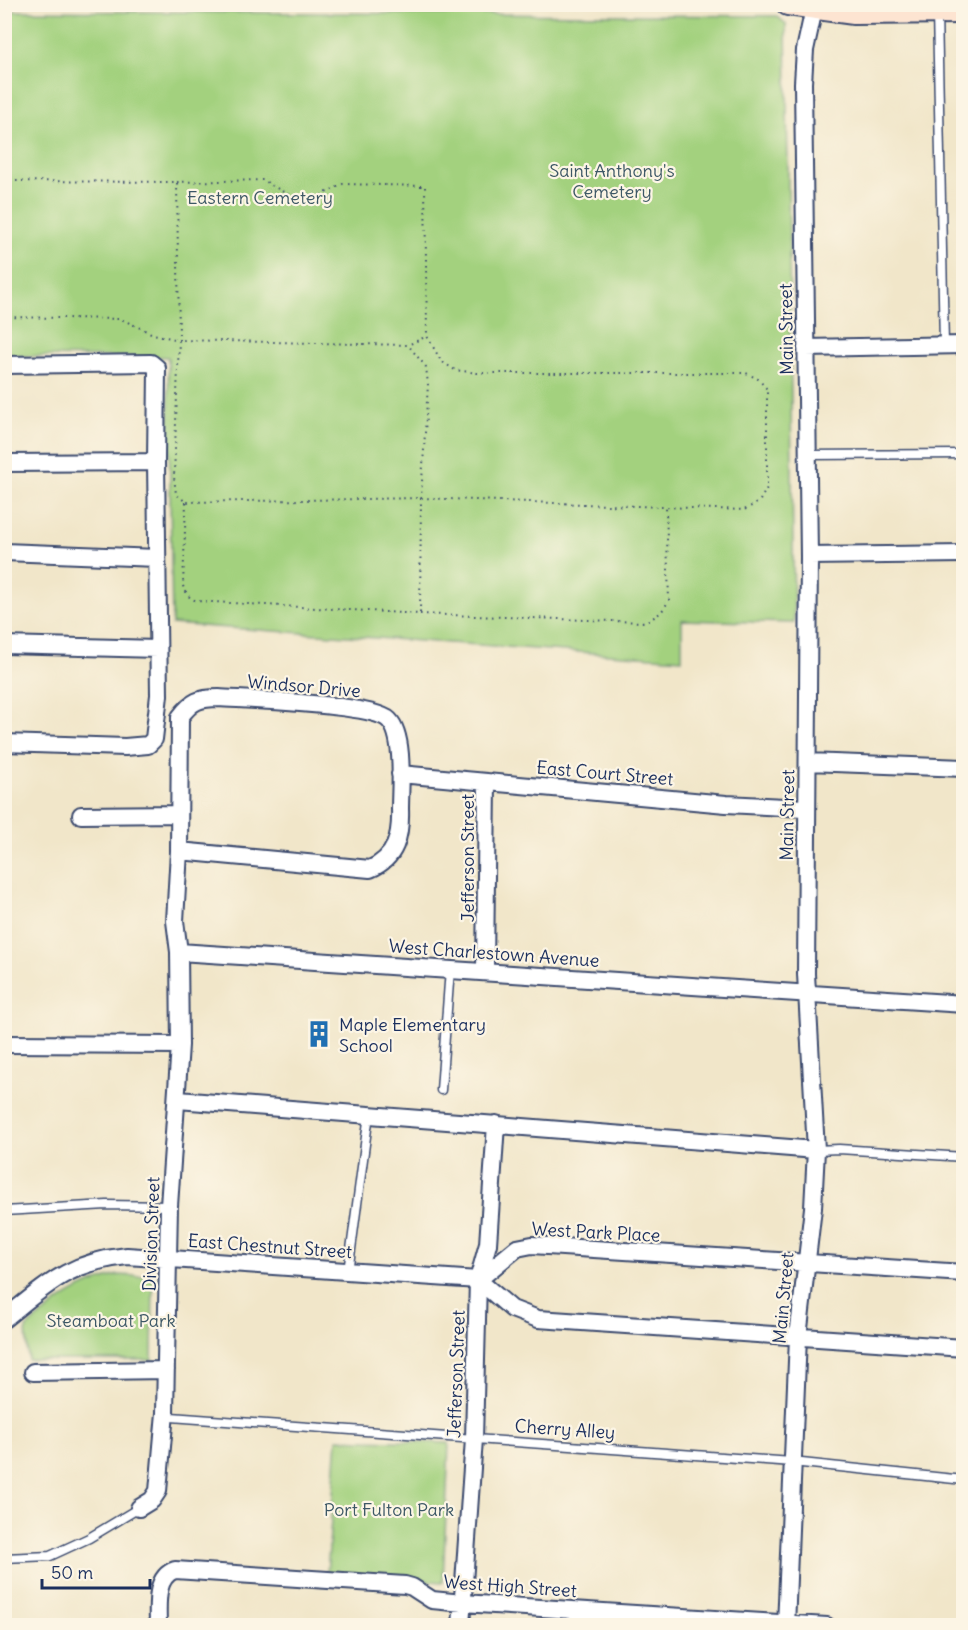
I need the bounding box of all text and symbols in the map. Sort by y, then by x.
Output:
park label: Saint Anthony's Cemetery [549,159,675,203]
park label: Eastern Cemetery [187,186,333,209]
street label: Main Street [774,283,798,375]
street label: Windsor Drive [246,670,362,702]
street label: East Court Street [536,756,674,790]
street label: Main Street [775,769,799,861]
street label: Jefferson Street [456,794,479,922]
street label: West Charlestown Avenue [388,934,600,972]
place label: Maple Elementary School [339,1013,486,1057]
building icon: Maple Elementary School [304,1019,334,1049]
street label: Division Street [138,1176,164,1292]
street label: West Park Place [531,1217,661,1247]
street label: East Chestnut Street [187,1229,353,1263]
street label: Main Street [768,1251,798,1345]
park label: Steamboat Park [46,1309,176,1332]
street label: Jefferson Street [442,1309,470,1439]
street label: Cherry Alley [514,1414,616,1444]
park label: Port Fulton Park [324,1498,454,1521]
scale bar [42,1552,150,1590]
text: 50 m [51,1561,93,1584]
street label: West High Street [443,1570,577,1602]

